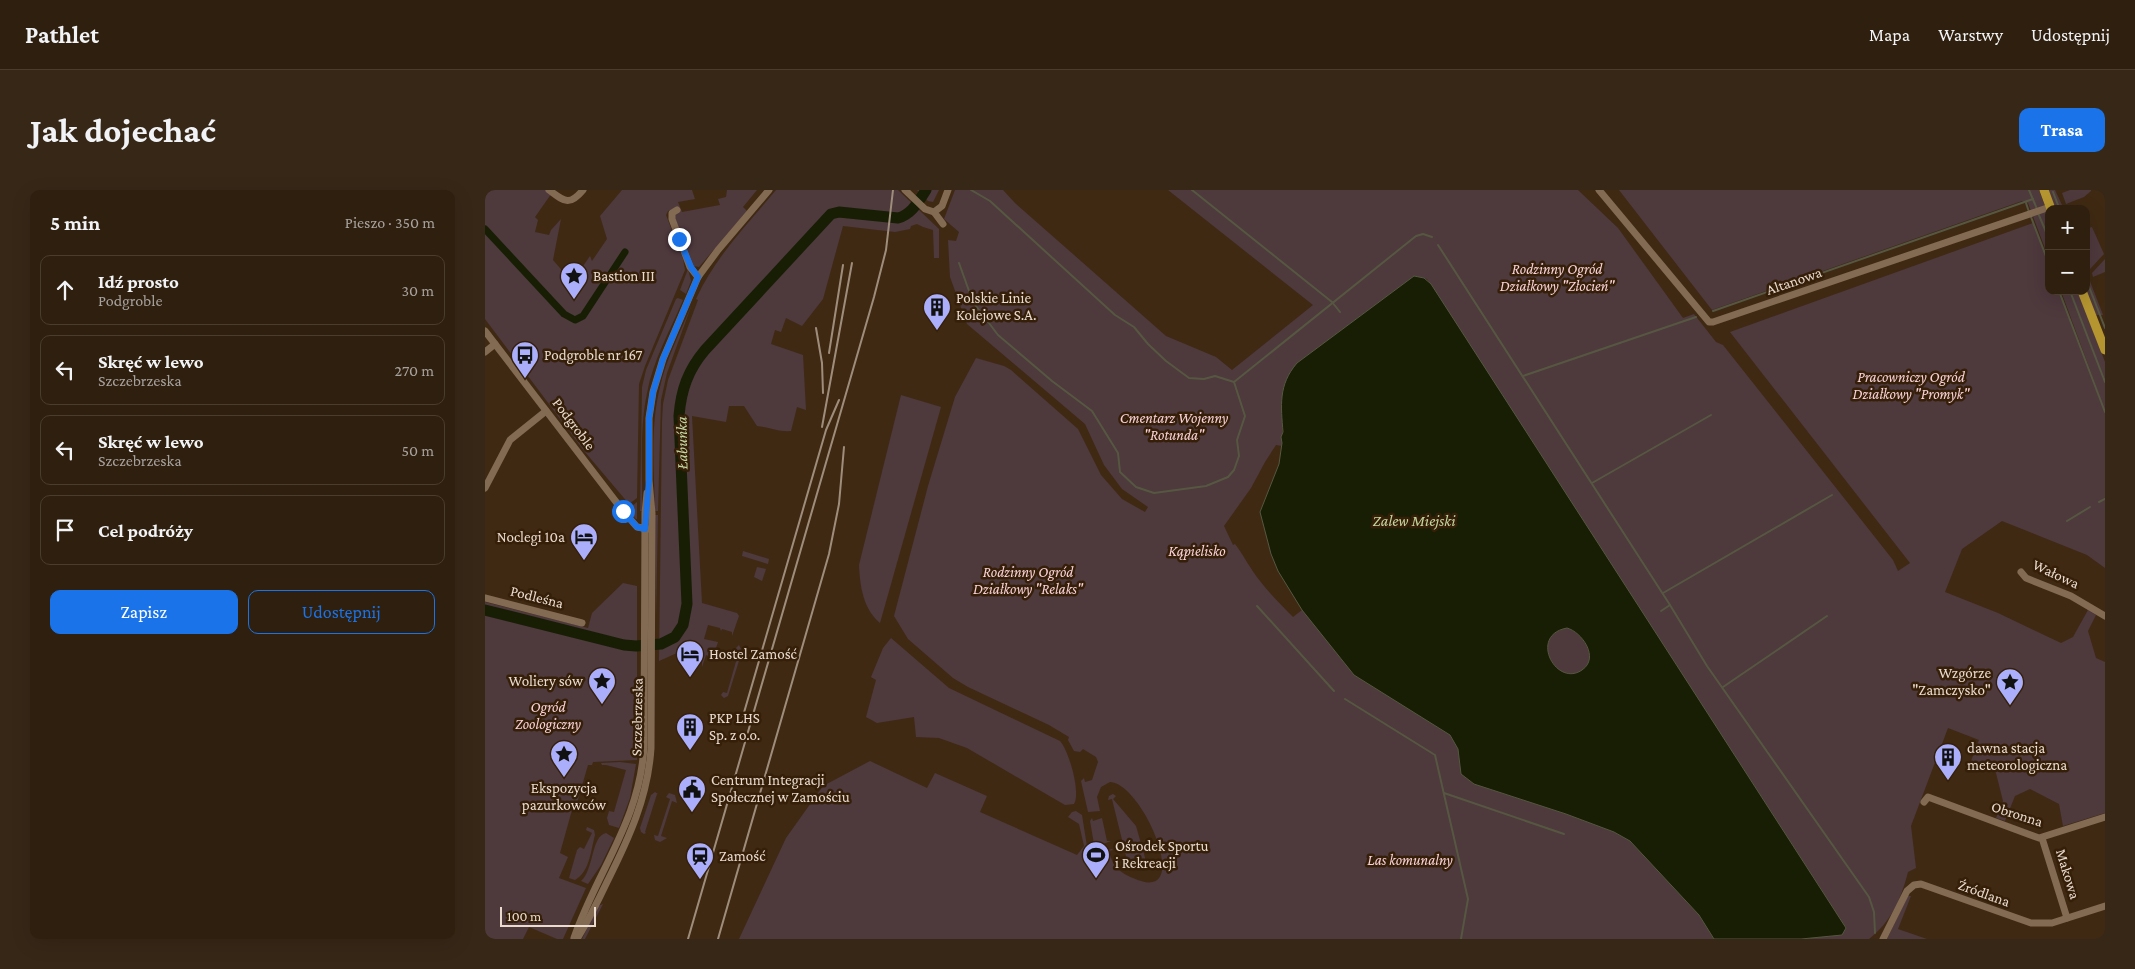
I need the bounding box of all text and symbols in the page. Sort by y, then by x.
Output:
text: Pathlet [25,21,99,48]
text: Mapa [1869,25,1910,45]
text: Warstwy [1938,25,2003,45]
text: Udostępnij [2031,25,2110,45]
button: Trasa [2019,108,2105,152]
text: Jak dojechać [30,111,216,150]
map controls [2045,205,2090,295]
button: + [2045,205,2090,250]
text: 5 min [50,211,100,235]
text: Pieszo · 350 m [345,214,435,231]
route end [668,228,691,251]
button: − [2045,250,2090,295]
place icon: Bastion III [559,261,589,300]
park label: Rodzinny Ogród Działkowy "Złocień" [1500,261,1615,295]
street label: Altanowa [1764,264,1824,298]
place label: Bastion III [593,268,655,284]
text: Idź prosto [98,271,179,292]
icon: ahead [51,276,79,304]
text: 30 m [402,282,434,299]
place label: Polskie Linie Kolejowe S.A. [956,290,1036,324]
text: Podgroble [98,292,163,309]
building icon: Polskie Linie Kolejowe S.A. [922,292,952,331]
bus stop icon: Podgroble nr 167 [510,340,540,379]
place label: Podgroble nr 167 [544,347,643,364]
text: Skręć w lewo [98,351,204,372]
icon: left [51,356,79,384]
text: 270 m [395,362,434,379]
park label: Pracowniczy Ogród Działkowy "Promyk" [1853,369,1970,403]
text: Szczebrzeska [98,372,182,389]
street label: Podgroble [549,395,599,454]
park label: Cmentarz Wojenny "Rotunda" [1120,410,1228,443]
water label: Łabuńka [673,416,690,470]
text: Skręć w lewo [98,431,204,452]
icon: left [51,436,79,464]
text: 50 m [402,442,434,459]
text: Szczebrzeska [98,452,182,469]
route start [612,500,635,523]
water label: Zalew Miejski [1373,512,1456,530]
icon: arrive [51,516,79,544]
text: Cel podróży [98,520,193,541]
hotel icon: Noclegi 10a [569,522,599,561]
place label: Noclegi 10a [497,529,565,546]
park label: Kąpielisko [1168,543,1226,560]
street label: Wałowa [2030,556,2082,592]
park label: Rodzinny Ogród Działkowy "Relaks" [973,564,1084,598]
street label: Podleśna [509,583,565,611]
button: Zapisz [50,590,238,634]
button: Udostępnij [248,590,435,634]
hotel icon: Hostel Zamość [675,639,705,678]
place label: Hostel Zamość [709,646,798,662]
place label: Wzgórze "Zamczysko" [1912,665,1991,699]
place icon: Woliery sów [587,666,617,705]
place icon: Wzgórze "Zamczysko" [1995,667,2025,706]
place label: Woliery sów [509,673,584,690]
street label: Szczebrzeska [628,678,646,756]
park label: Ogród Zoologiczny [515,699,581,733]
place label: PKP LHS Sp. z o.o. [709,710,760,744]
building icon: PKP LHS Sp. z o.o. [675,712,705,751]
place icon: Ekspozycja pazurkowców [549,739,579,778]
place label: dawna stacja meteorologiczna [1967,740,2067,774]
building icon: dawna stacja meteorologiczna [1933,742,1963,781]
place label: Centrum Integracji Społecznej w Zamościu [711,772,850,806]
public building icon: Centrum Integracji Społecznej w Zamościu [677,774,707,813]
place label: Ekspozycja pazurkowców [522,780,607,814]
street label: Obronna [1989,798,2045,830]
place label: Ośrodek Sportu i Rekreacji [1115,838,1208,872]
sports icon: Ośrodek Sportu i Rekreacji [1081,840,1111,879]
station icon: Zamość [685,841,715,880]
street label: Makowa [2053,847,2083,901]
place label: Zamość [719,848,766,864]
park label: Las komunalny [1367,852,1453,869]
street label: Źródlana [1956,876,2012,910]
scale bar [500,904,596,927]
text: 100 m [507,908,541,924]

